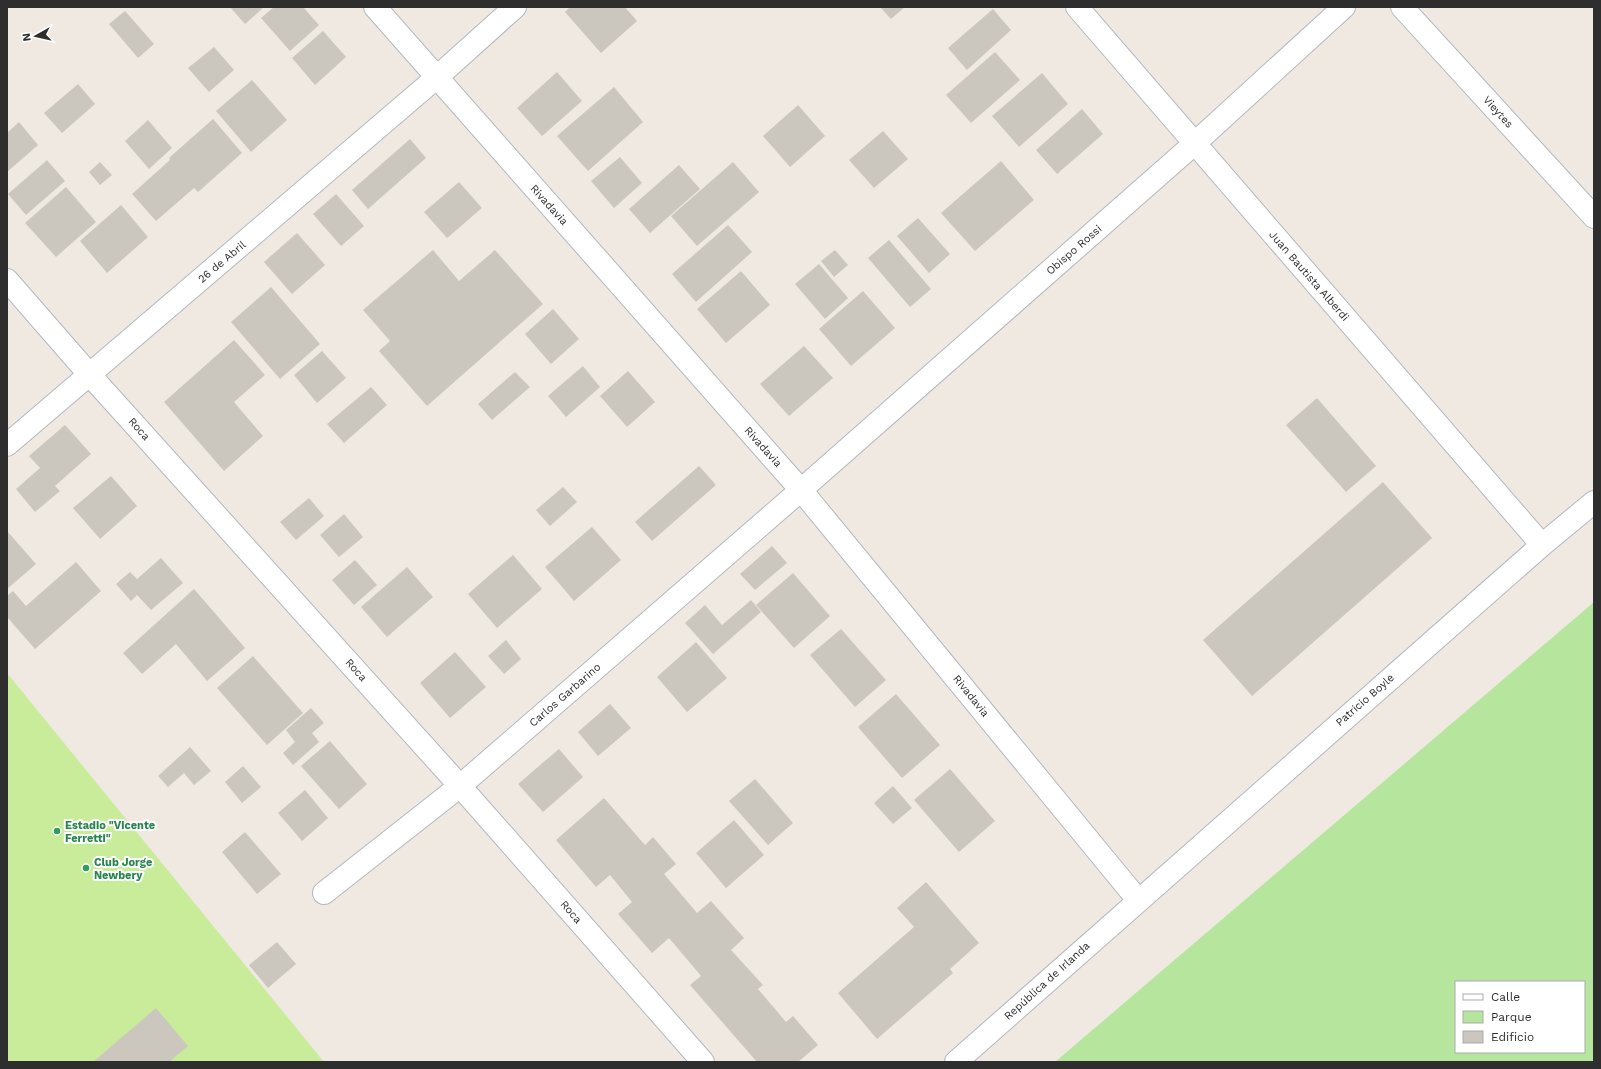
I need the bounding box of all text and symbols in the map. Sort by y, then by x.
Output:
north arrow [16,16,56,56]
text: N [20,32,34,42]
street label: Vieytes [1480,93,1516,131]
street label: Rivadavia [528,182,570,228]
street label: Obispo Rossi [1044,222,1104,278]
street label: Juan Bautista Alberdi [1266,228,1352,324]
street label: 26 de Abril [195,238,249,286]
street label: Roca [125,415,153,443]
street label: Rivadavia [742,424,784,470]
street label: Roca [342,656,370,684]
street label: Carlos Garbarino [527,660,603,730]
street label: Patricio Boyle [1333,671,1397,729]
street label: Rivadavia [950,673,992,719]
place label: Estadio "Vicente Ferretti" [65,819,155,845]
marker: Estadio "Vicente Ferretti" [52,826,62,836]
place label: Club Jorge Newbery [94,856,152,882]
marker: Club Jorge Newbery [81,863,91,873]
street label: Roca [558,898,584,926]
street label: República de Irlanda [1002,939,1092,1023]
legend [1455,981,1585,1053]
text: Calle [1491,990,1520,1004]
text: Parque [1491,1010,1532,1024]
text: Edificio [1491,1030,1534,1044]

